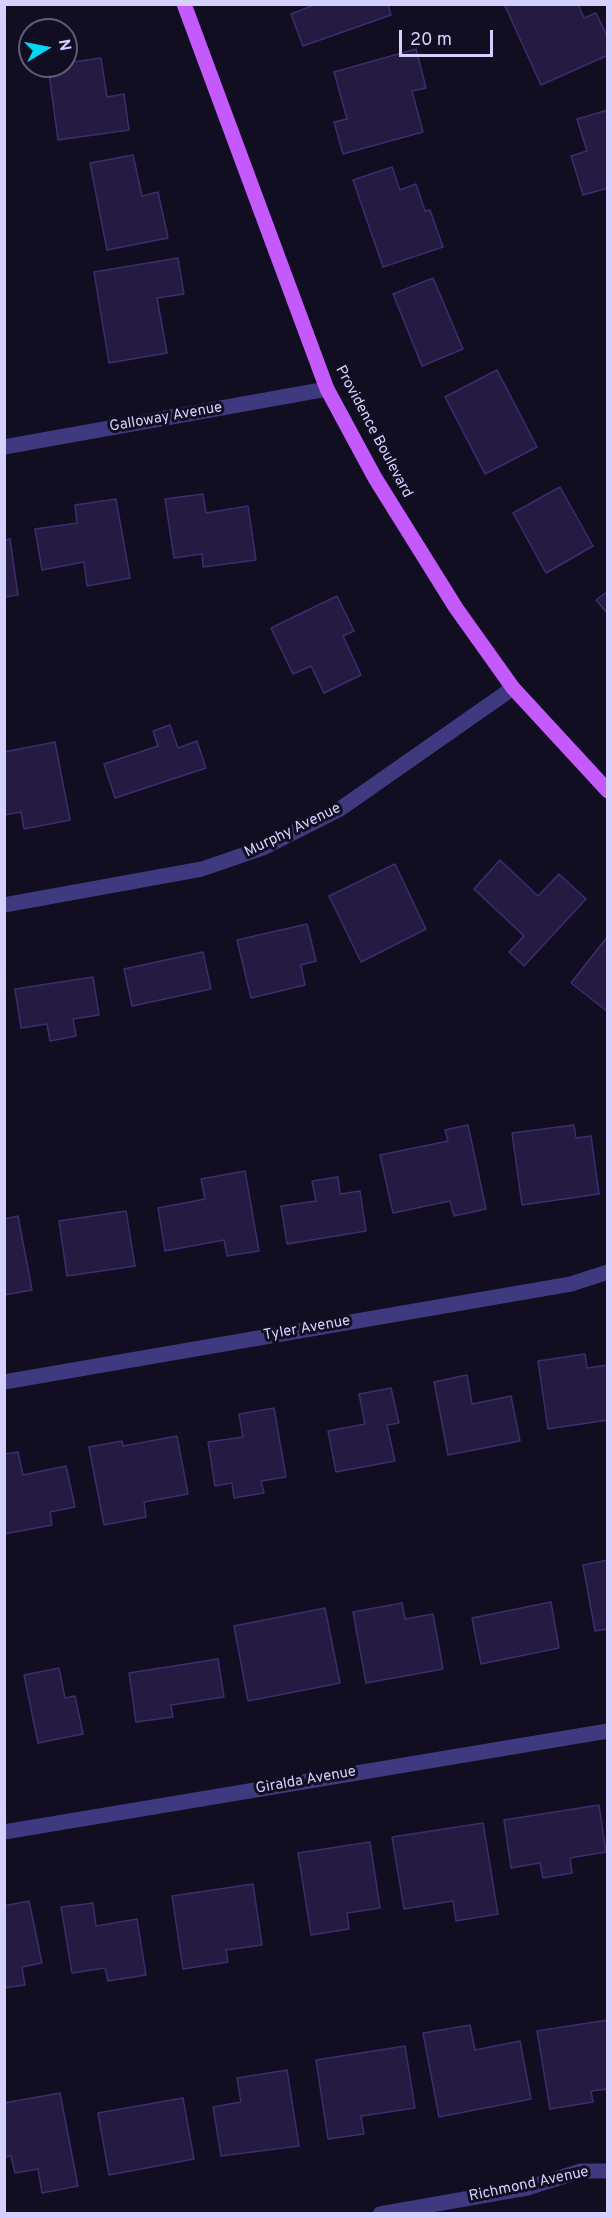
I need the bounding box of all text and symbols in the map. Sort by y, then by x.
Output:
north arrow [18,18,78,78]
scale bar [402,18,496,56]
text: 20 m [410,29,452,52]
text: N [53,38,75,53]
street label: Providence Boulevard [331,363,415,501]
street label: Galloway Avenue [108,399,224,437]
street label: Murphy Avenue [242,800,344,862]
street label: Tyler Avenue [262,1313,352,1345]
street label: Giralda Avenue [254,1763,358,1799]
street label: Richmond Avenue [468,2164,590,2206]

